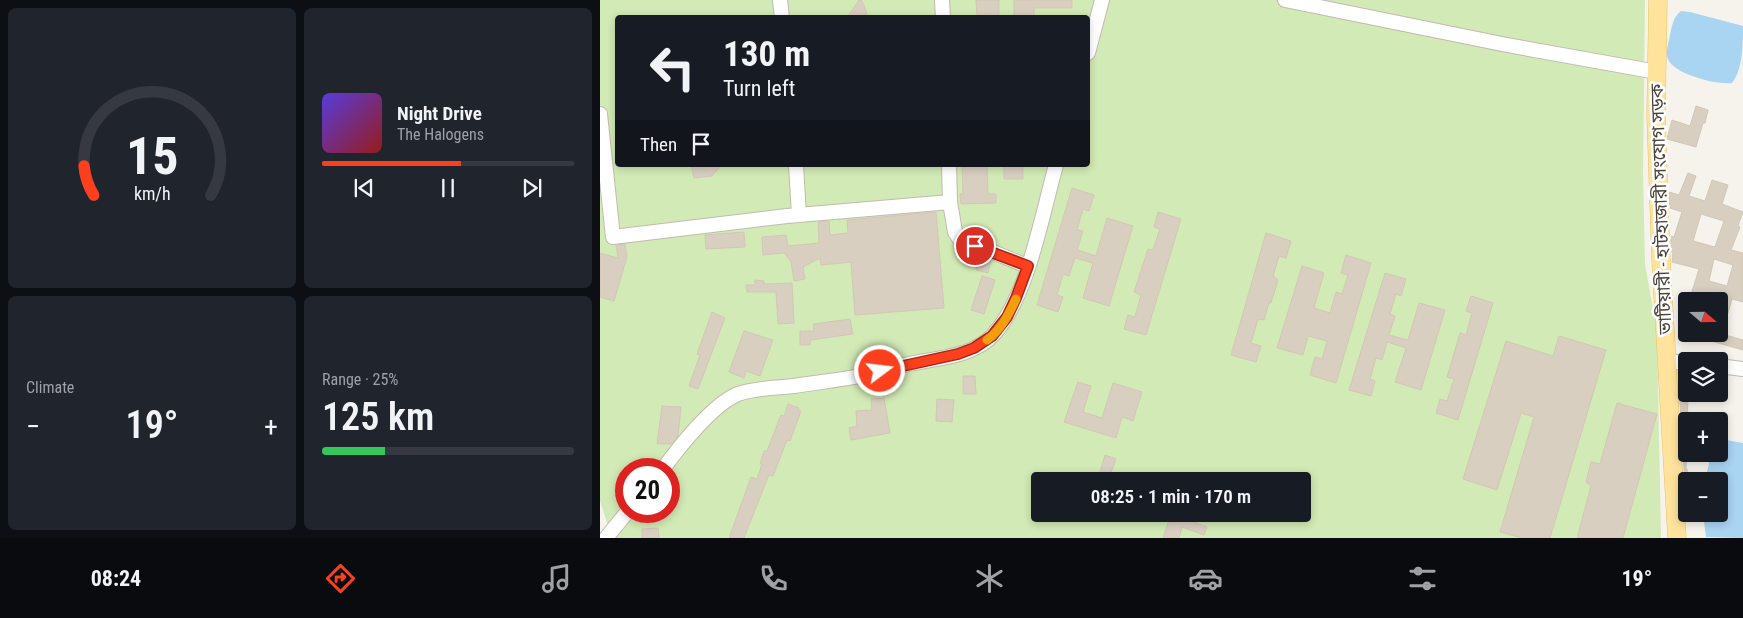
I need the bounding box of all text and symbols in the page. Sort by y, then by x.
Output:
text: 130 m [723,34,810,75]
icon: left [640,35,705,100]
text: Turn left [723,76,795,101]
street label: ভাটিয়ারী - হাটহাজারী সংযোগ সড়ক [1646,83,1675,336]
text: Night Drive [397,102,482,125]
text: The Halogens [397,125,484,144]
text: 15 [126,126,178,187]
icon: arrive [687,130,715,158]
text: Then [640,133,677,156]
icon: previous [350,174,378,202]
icon: pause [434,174,462,202]
icon: next [518,174,546,202]
text: km/h [134,183,170,204]
pin [954,225,996,267]
icon: arrive [961,232,989,260]
north arrow [1678,292,1728,342]
map controls [1678,292,1728,522]
position arrow [853,344,905,396]
button: layers [1678,352,1728,402]
text: Range · 25% [322,370,398,389]
text: Climate [26,378,74,397]
text: 125 km [322,395,434,439]
text: 19° [126,403,178,447]
text: − [26,410,40,443]
text: + [264,410,278,443]
button: + [1678,412,1728,462]
speed limit sign: 20 [615,458,680,523]
button: − [1678,472,1728,522]
text: 08:25 · 1 min · 170 m [1091,485,1251,508]
icon: directions [323,561,358,596]
icon: music [539,561,574,596]
icon: phone [756,561,791,596]
icon: climate [972,561,1007,596]
icon: car [1188,561,1223,596]
icon: filters [1405,561,1440,596]
text: 08:24 [91,566,141,591]
text: 19° [1621,566,1652,591]

